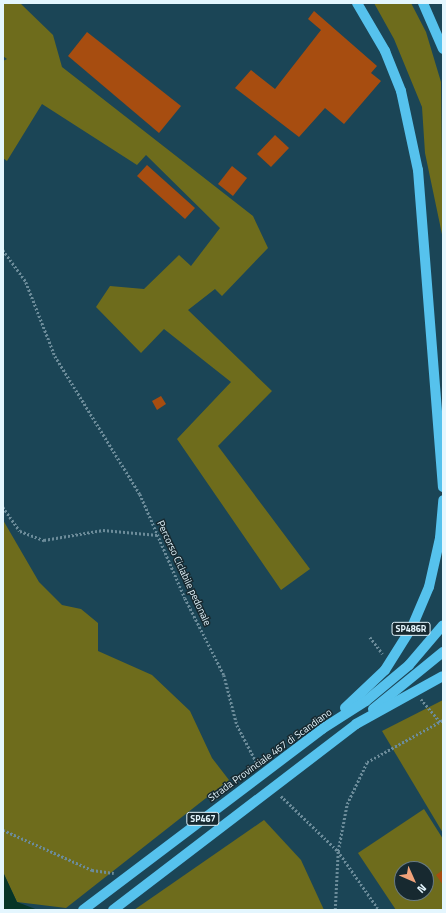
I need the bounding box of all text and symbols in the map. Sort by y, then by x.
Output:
street label: Percorso Ciclabile pedonale [154,519,214,627]
road number: SP486R [391,622,431,636]
street label: Strada Provinciale 467 di Scandiano [206,706,334,804]
road number: SP467 [186,812,220,826]
north arrow [394,861,434,901]
text: N [413,880,430,897]

